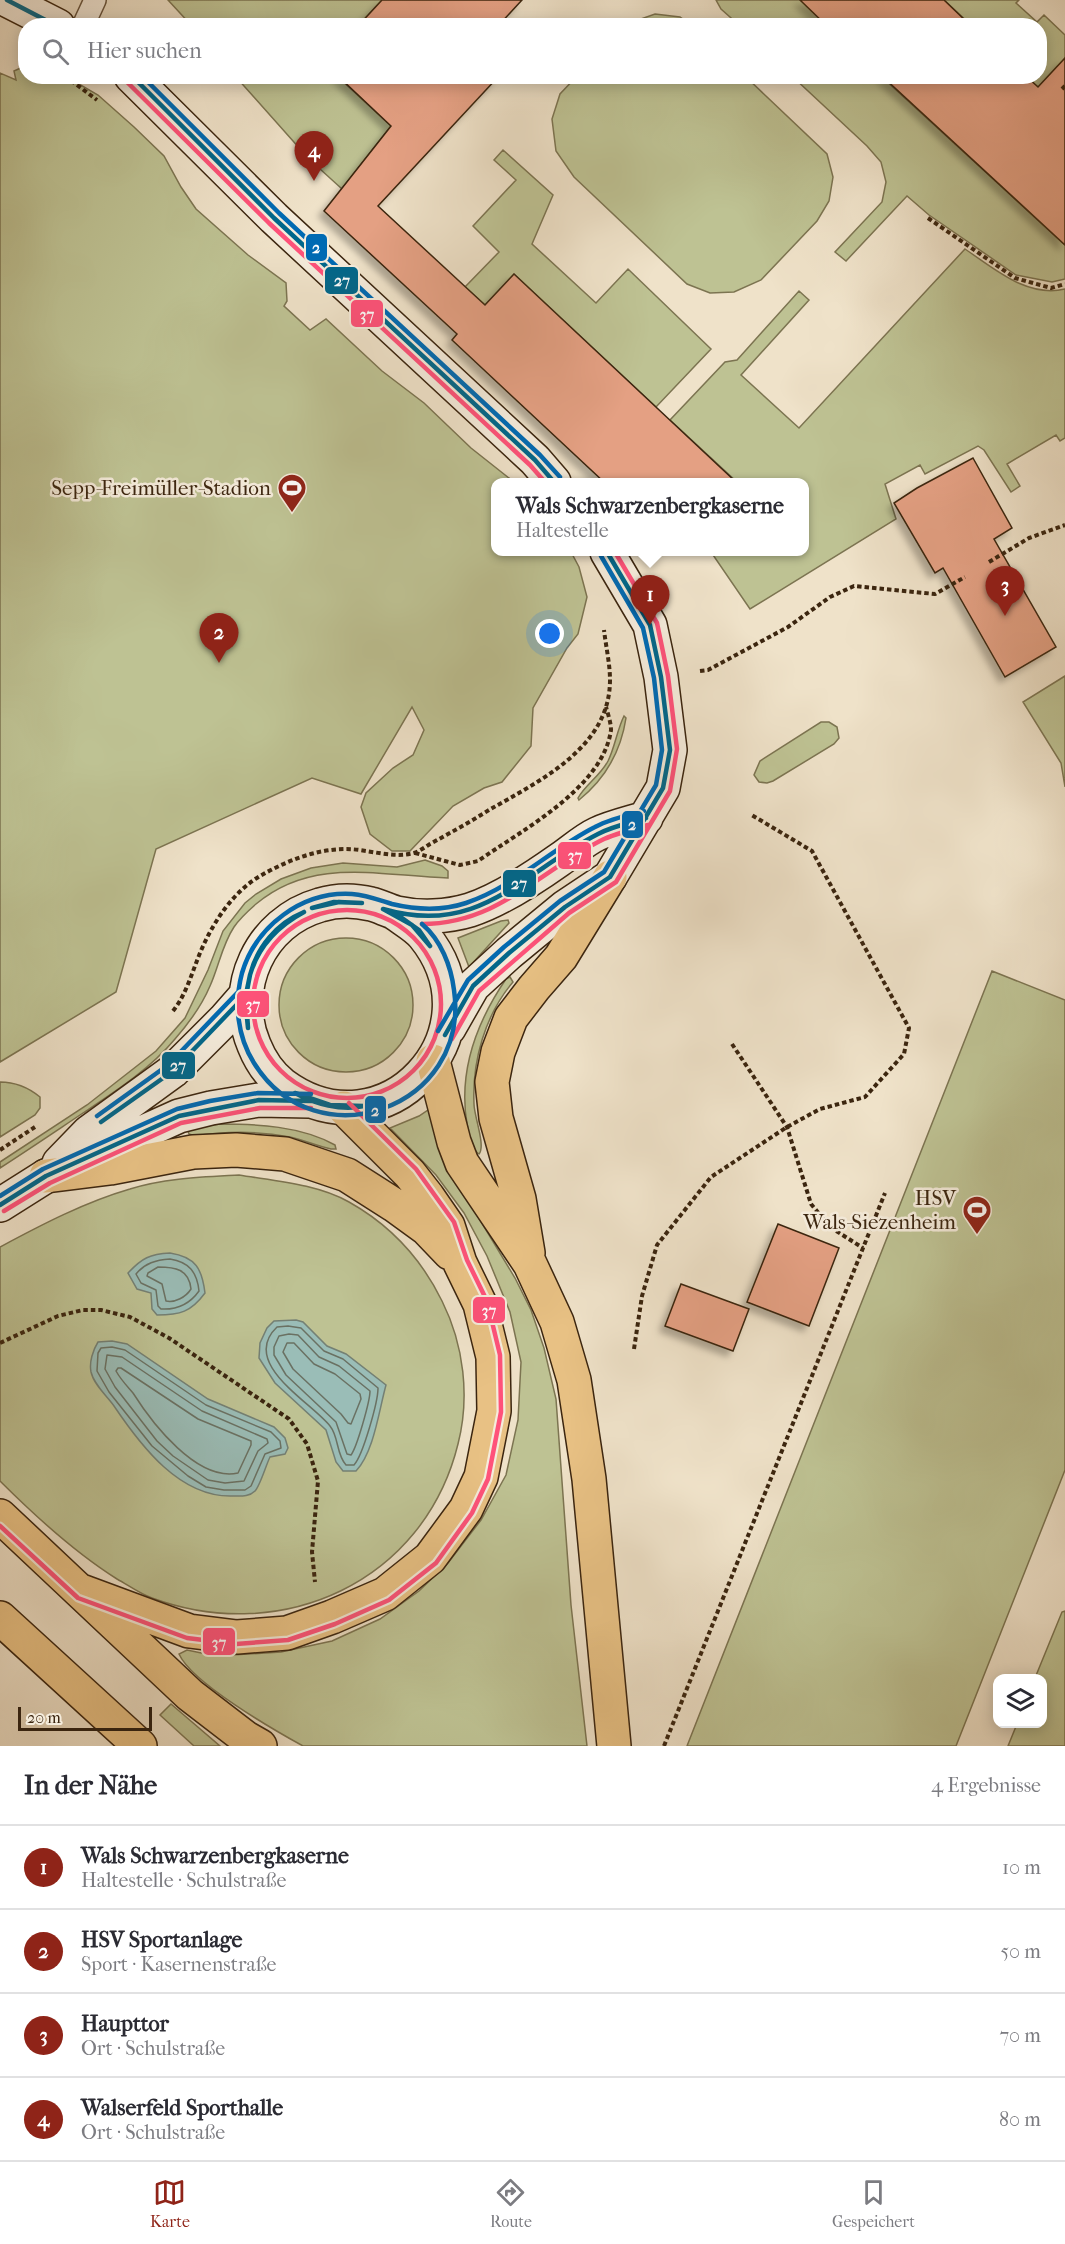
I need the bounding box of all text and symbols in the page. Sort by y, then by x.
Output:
search box [18,18,1047,84]
icon: search [39,35,72,68]
text: Hier suchen [87,38,202,64]
pin: 4 [294,132,334,181]
line badge: 2 [305,233,328,262]
text: 2 [312,238,320,257]
line badge: 27 [324,266,359,295]
text: 27 [334,271,350,290]
line badge: 37 [350,299,384,328]
text: 37 [360,305,374,325]
sports icon: Sepp-Freimüller-Stadion [276,472,308,514]
place label: Sepp-Freimüller-Stadion [51,476,271,500]
popup [491,478,809,556]
text: Wals Schwarzenbergkaserne [516,493,784,519]
text: Haltestelle [516,519,609,542]
pin: 3 [986,566,1024,616]
pin: 1 [630,576,670,625]
pin: 2 [200,614,238,663]
your location [535,619,564,648]
line badge: 2 [621,810,644,839]
text: 2 [628,815,636,834]
line badge: 37 [557,841,592,870]
text: 37 [568,846,582,866]
line badge: 27 [502,869,537,898]
text: 27 [511,874,527,893]
line badge: 37 [236,990,270,1018]
text: 37 [246,995,260,1015]
line badge: 27 [161,1051,196,1080]
text: 27 [170,1056,186,1075]
line badge: 2 [364,1095,387,1124]
text: 2 [371,1101,379,1120]
place label: HSV Wals-Siezenheim [802,1186,957,1234]
sports icon: HSV Wals-Siezenheim [961,1194,993,1236]
line badge: 37 [472,1296,506,1324]
text: 37 [482,1301,496,1321]
line badge: 37 [202,1627,236,1656]
text: 37 [212,1633,226,1653]
map controls [993,1674,1047,1728]
button: layers [993,1674,1047,1728]
scale bar [18,1704,152,1732]
text: 20 m [27,1708,61,1727]
text: In der Nähe [24,1770,157,1801]
text: 4 Ergebnisse [931,1774,1041,1797]
text: Wals Schwarzenbergkaserne [81,1843,349,1869]
text: 1 [40,1856,47,1879]
text: 10 m [1002,1856,1041,1879]
text: Haltestelle · Schulstraße [81,1869,286,1892]
text: HSV Sportanlage [81,1927,242,1953]
text: 2 [38,1940,49,1963]
text: 50 m [1000,1940,1041,1963]
text: Sport · Kasernenstraße [81,1953,277,1976]
text: Haupttor [81,2011,169,2037]
text: 3 [39,2024,48,2047]
text: 70 m [999,2024,1041,2047]
text: Ort · Schulstraße [81,2037,225,2060]
text: Walserfeld Sporthalle [81,2095,283,2121]
text: 4 [38,2108,49,2131]
text: 80 m [999,2108,1041,2131]
text: Ort · Schulstraße [81,2121,225,2144]
tab: Karte [150,2176,190,2231]
tab: Route [490,2176,532,2231]
tab: Gespeichert [832,2176,915,2231]

